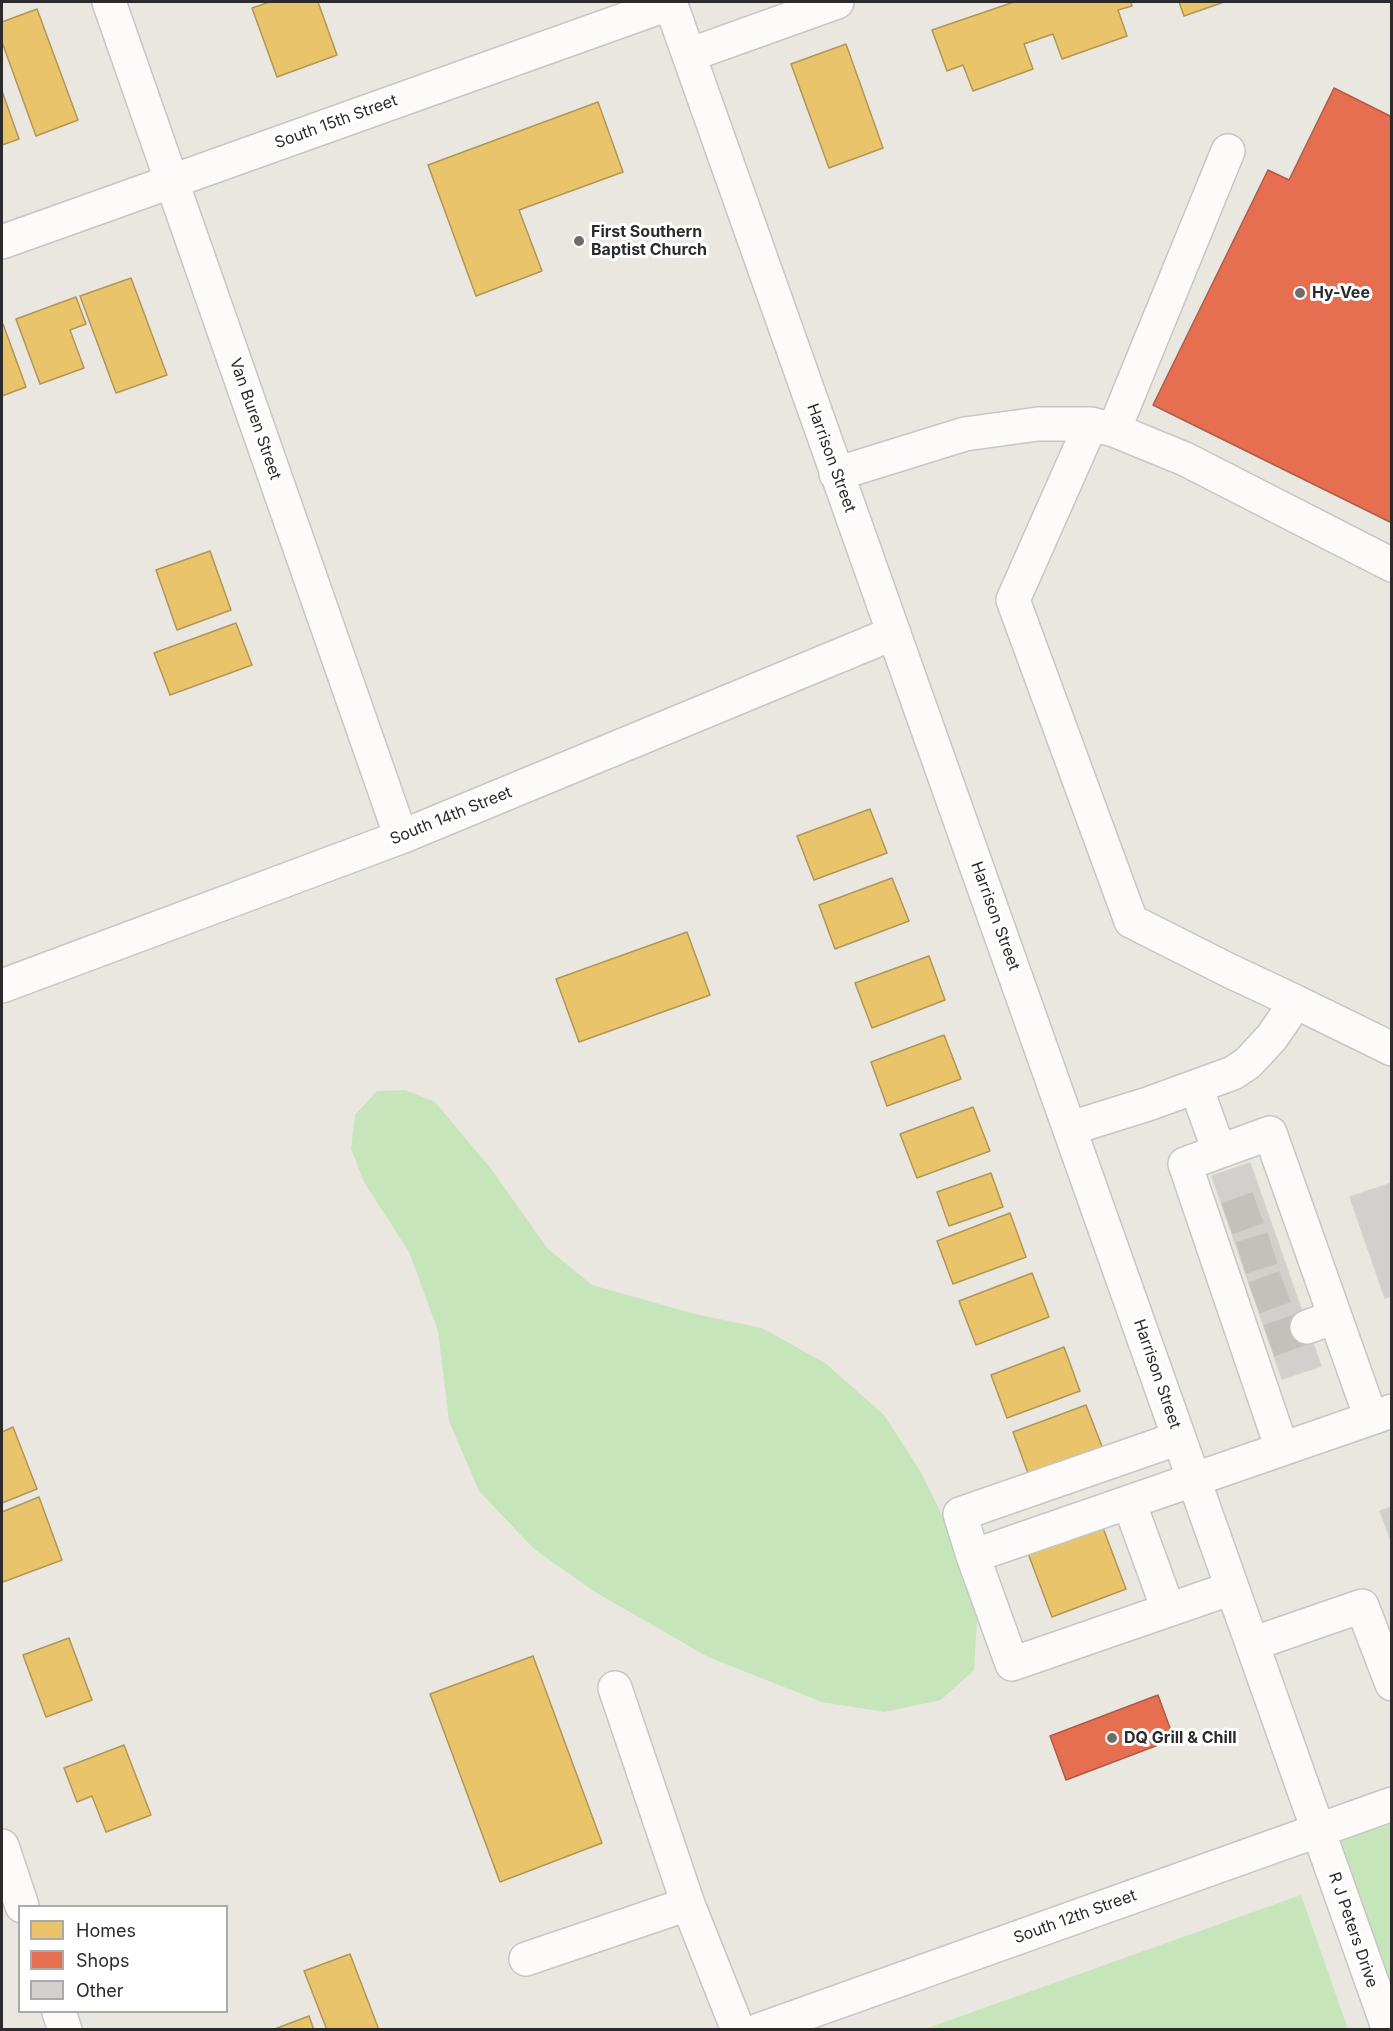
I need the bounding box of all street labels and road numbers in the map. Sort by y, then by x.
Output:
street label: South 15th Street [272,91,400,153]
street label: Van Buren Street [225,356,285,482]
street label: Harrison Street [802,401,860,515]
street label: South 14th Street [387,783,515,849]
street label: Harrison Street [966,859,1024,973]
street label: Harrison Street [1129,1317,1185,1431]
street label: R J Peters Drive [1324,1870,1382,1990]
street label: South 12th Street [1011,1886,1139,1948]

